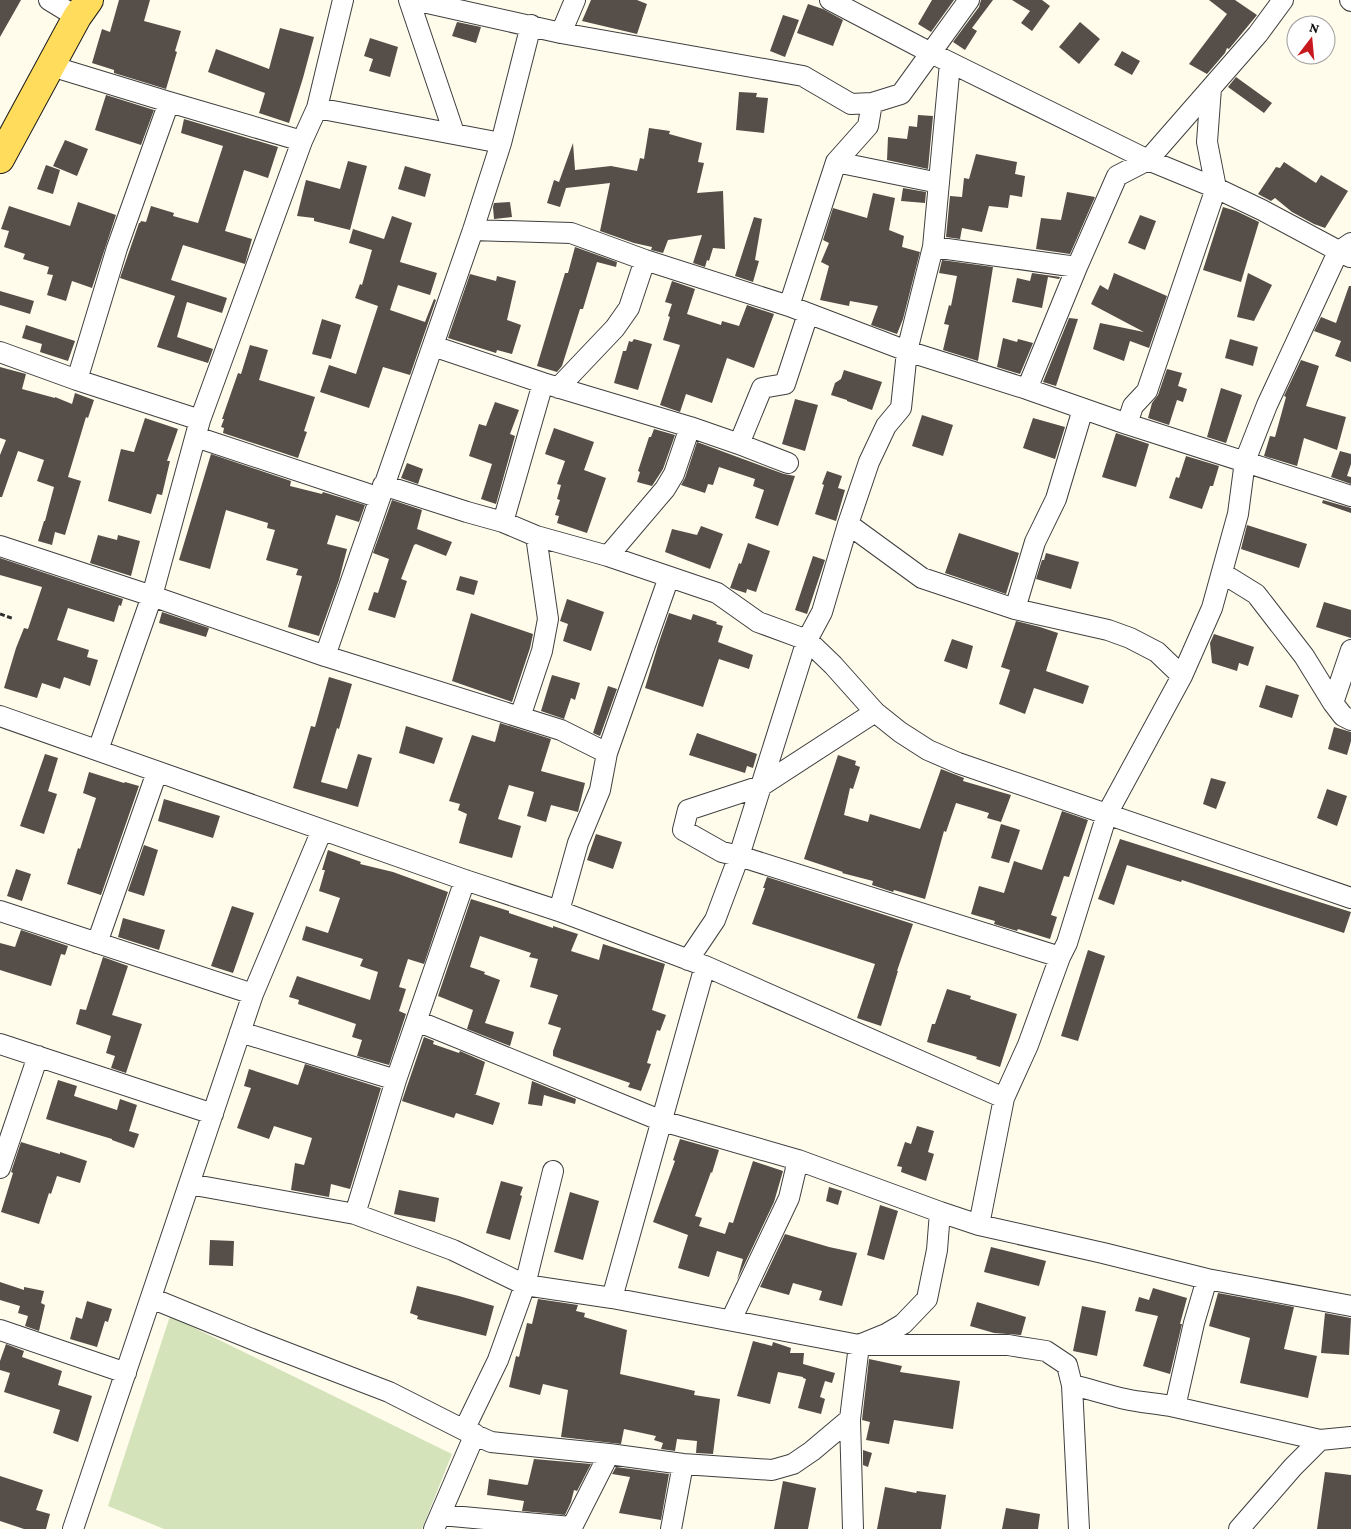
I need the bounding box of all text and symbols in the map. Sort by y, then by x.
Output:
north arrow [1286,15,1336,65]
text: N [1308,18,1322,37]

